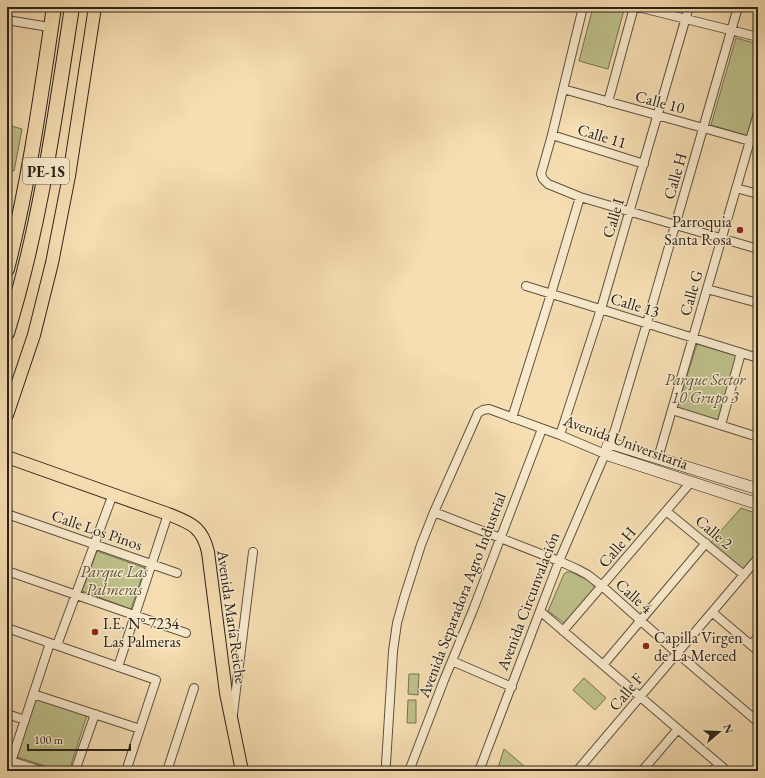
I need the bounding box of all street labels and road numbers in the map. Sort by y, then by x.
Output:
street label: Calle 10 [633,85,687,119]
street label: Calle 11 [575,119,629,153]
street label: Calle H [658,150,692,202]
road number: PE-1S [23,158,69,184]
street label: Calle I [597,195,629,240]
street label: Calle G [674,267,708,318]
street label: Calle 13 [608,288,662,322]
street label: Avenida Universitaria [560,409,692,475]
street label: Avenida Separadora Agro Industrial [413,489,511,702]
street label: Calle Los Pinos [49,505,145,555]
street label: Calle 2 [691,510,737,554]
street label: Calle H [593,522,641,572]
street label: Avenida Circunvalación [492,528,564,674]
street label: Avenida María Reiche [212,548,252,685]
street label: Calle 4 [611,574,657,618]
street label: Calle F [604,669,648,715]

